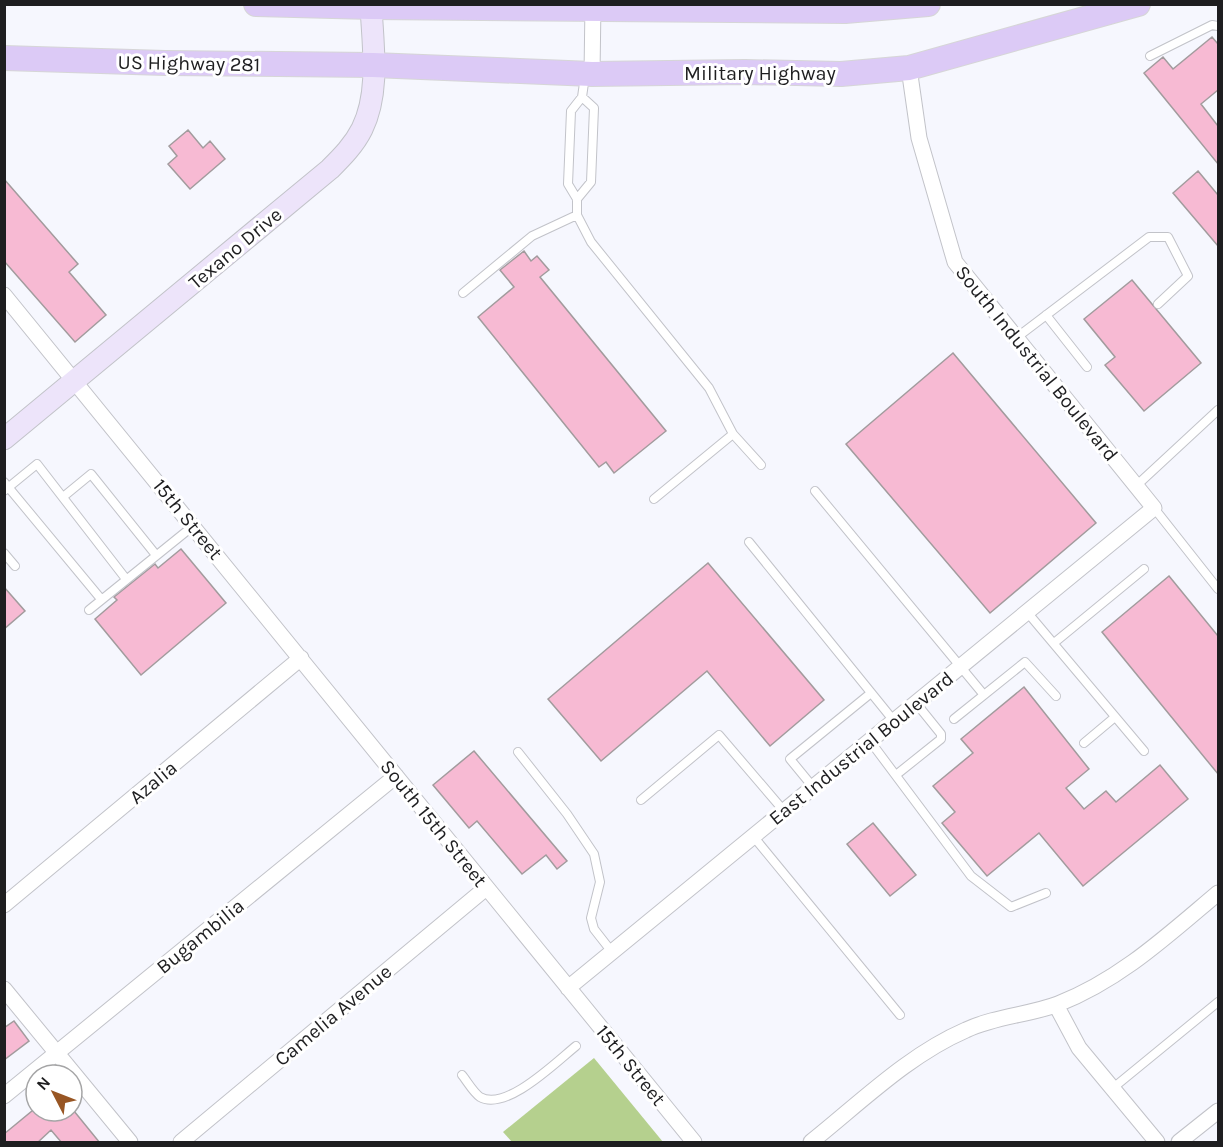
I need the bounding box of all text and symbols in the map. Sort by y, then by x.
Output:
street label: US Highway 281 [117,51,261,76]
street label: Military Highway [684,62,836,85]
street label: Texano Drive [184,203,287,294]
street label: South Industrial Boulevard [951,261,1123,466]
street label: 15th Street [148,474,227,565]
street label: East Industrial Boulevard [764,667,958,830]
street label: South 15th Street [375,755,492,892]
street label: Azalia [125,756,182,809]
street label: Bugambilia [152,894,249,979]
street label: Camelia Avenue [270,960,396,1071]
street label: 15th Street [591,1020,670,1111]
north arrow [24,1063,84,1123]
text: N [32,1073,54,1094]

